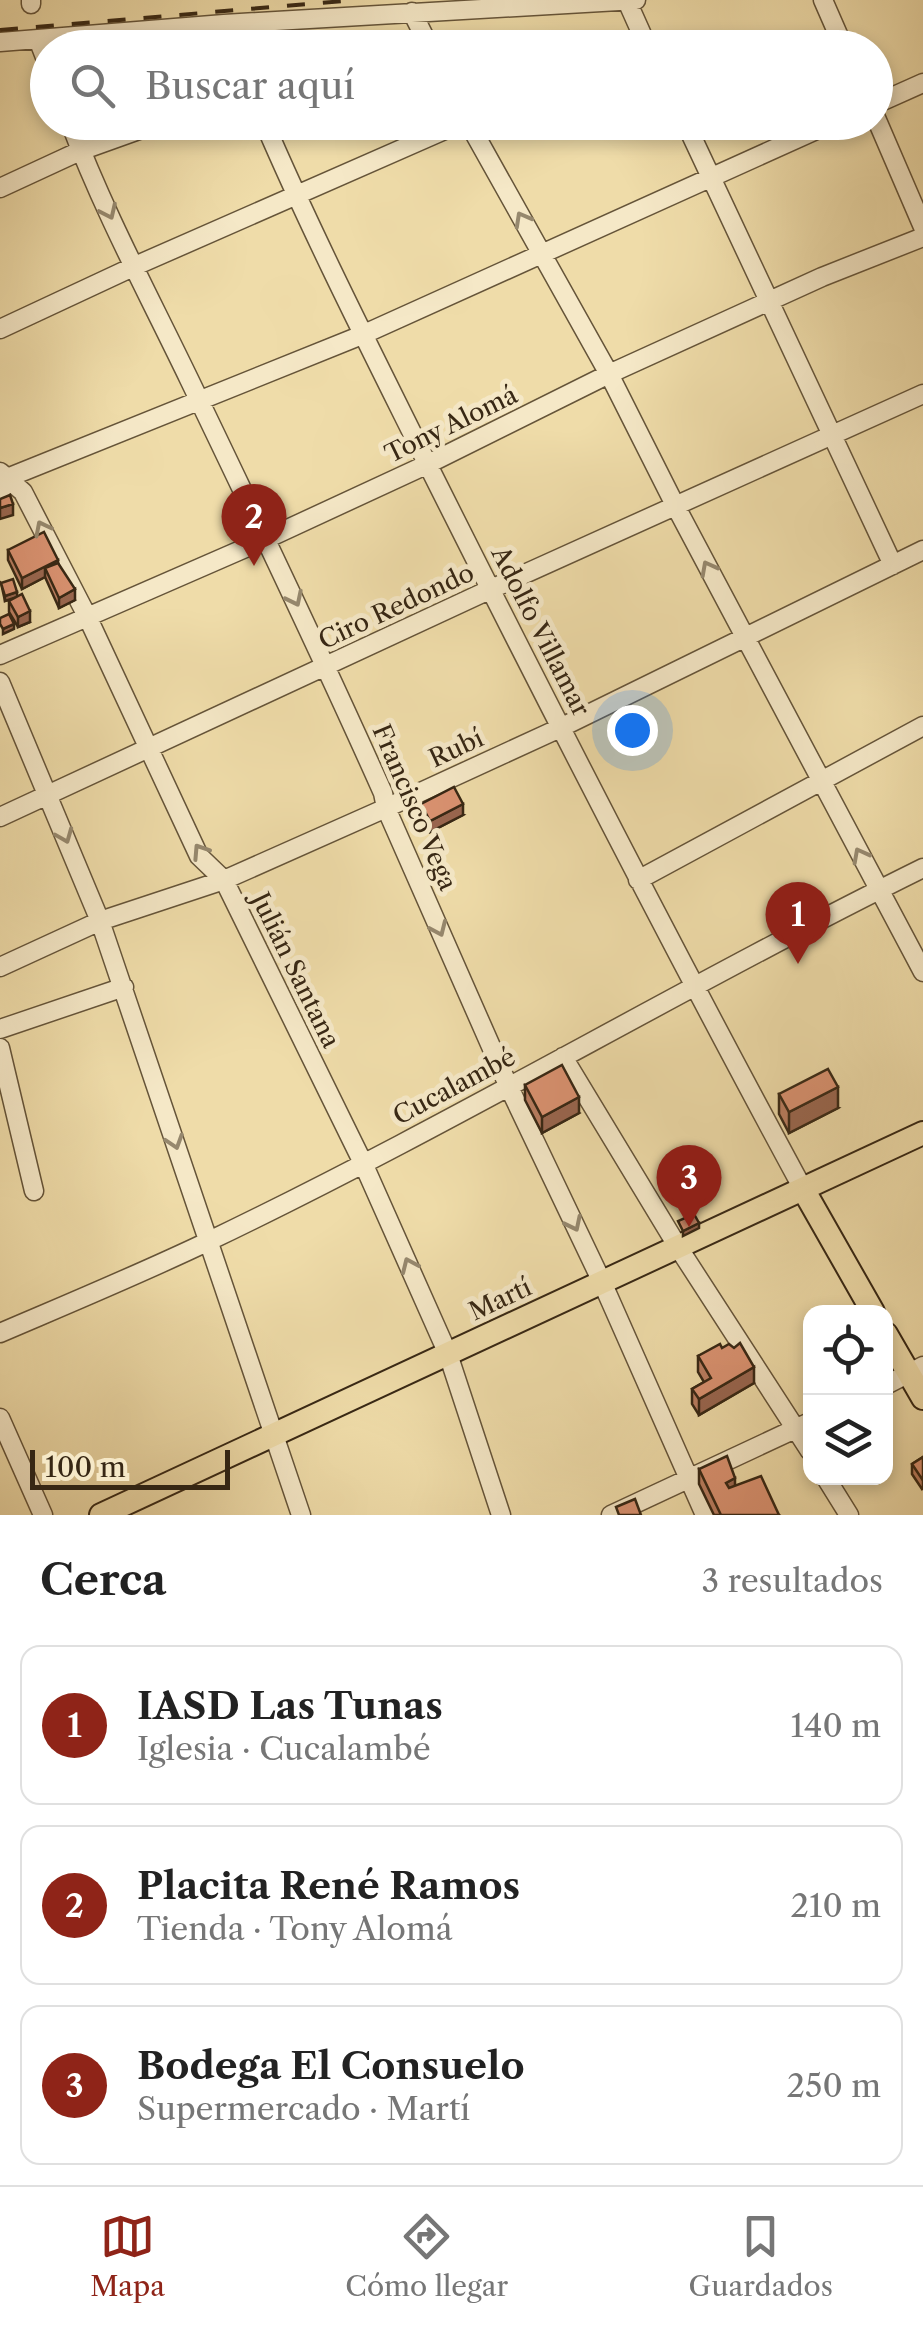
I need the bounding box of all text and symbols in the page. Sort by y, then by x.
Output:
search box [30,30,893,140]
icon: search [65,58,120,113]
text: Buscar aquí [145,62,355,109]
one-way arrow [97,201,117,219]
one-way arrow [515,212,535,230]
street label: Tony Alomá [380,379,523,470]
pin: 2 [222,484,286,566]
one-way arrow [34,520,54,538]
street label: Adolfo Villamar [484,540,597,722]
street label: Ciro Redondo [314,557,479,656]
one-way arrow [701,560,720,578]
one-way arrow [282,589,302,607]
your location [607,705,658,756]
street label: Francisco Vega [366,720,464,896]
street label: Rubí [424,722,489,774]
one-way arrow [53,826,73,844]
one-way arrow [193,844,212,862]
one-way arrow [852,847,872,865]
pin: 1 [766,882,830,964]
street label: Julián Santana [243,884,347,1054]
one-way arrow [427,919,447,937]
street label: Cucalambé [388,1041,521,1132]
one-way arrow [163,1132,183,1149]
pin: 3 [656,1144,722,1227]
one-way arrow [562,1214,582,1232]
one-way arrow [401,1257,421,1275]
street label: Martí [464,1271,537,1327]
map controls [803,1305,893,1485]
button: locate [803,1305,893,1395]
button: layers [803,1395,893,1485]
scale bar [30,1445,230,1490]
text: 100 m [45,1450,126,1484]
text: Cerca [40,1554,166,1606]
text: 3 resultados [701,1561,883,1600]
text: IASD Las Tunas [137,1682,443,1729]
text: 1 [67,1706,82,1745]
text: 140 m [790,1706,881,1745]
text: Iglesia · Cucalambé [137,1729,431,1768]
text: Placita René Ramos [137,1862,520,1909]
text: 2 [65,1886,84,1925]
text: 210 m [791,1886,881,1925]
text: Tienda · Tony Alomá [137,1909,453,1948]
text: Bodega El Consuelo [137,2042,525,2089]
text: 3 [65,2066,84,2105]
text: 250 m [787,2066,881,2105]
text: Supermercado · Martí [137,2089,470,2128]
tab: Mapa [90,2209,165,2303]
tab: Cómo llegar [345,2209,508,2303]
tab: Guardados [689,2209,833,2303]

